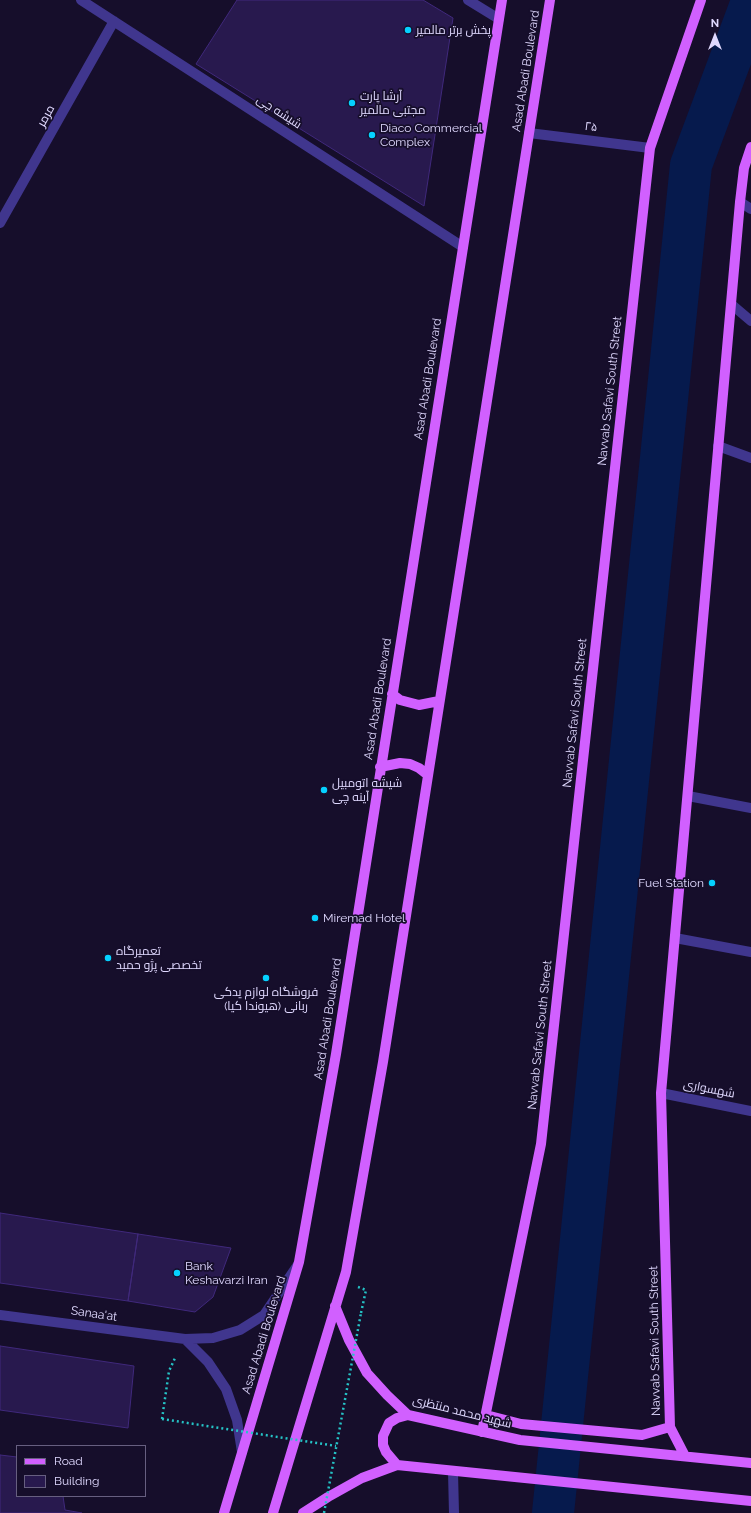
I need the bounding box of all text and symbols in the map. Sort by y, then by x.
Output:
street label: Asad Abadi Boulevard [509,9,543,133]
north arrow [695,16,735,56]
text: N [711,17,719,30]
place label: پخش برتر مالمیر [416,23,491,37]
marker: پخش برتر مالمیر [403,25,413,35]
place label: آرشا پارت مجتبی مالمیر [360,89,425,117]
street label: شیشه چی [254,92,304,132]
marker: آرشا پارت مجتبی مالمیر [347,98,357,108]
street label: مرمر [34,103,58,129]
street label: ۲۵ [584,119,598,135]
place label: Diaco Commercial Complex [380,121,482,149]
marker: Diaco Commercial Complex [367,130,377,140]
street label: Navvab Safavi South Street [595,316,625,466]
street label: Asad Abadi Boulevard [411,317,445,441]
street label: Asad Abadi Boulevard [361,637,395,761]
street label: Navvab Safavi South Street [560,638,590,788]
place label: شیشه اتومبیل آینه چی [332,776,402,804]
marker: شیشه اتومبیل آینه چی [319,785,329,795]
place label: Fuel Station [638,876,704,890]
marker: Fuel Station [707,878,717,888]
place label: Miremad Hotel [323,911,405,925]
marker: Miremad Hotel [310,913,320,923]
place label: تعمیرگاه تخصصی پژو حمید [116,944,202,972]
marker: تعمیرگاه تخصصی پژو حمید [103,953,113,963]
street label: Asad Abadi Boulevard [311,957,345,1081]
street label: Navvab Safavi South Street [525,960,555,1110]
marker: فروشگاه لوازم یدکی ربانی (هیوندا کیا) [261,973,271,983]
place label: فروشگاه لوازم یدکی ربانی (هیوندا کیا) [214,985,318,1013]
street label: شهسواری [682,1077,736,1101]
place label: Bank Keshavarzi Iran [185,1259,268,1287]
street label: Navvab Safavi South Street [646,1266,664,1416]
marker: Bank Keshavarzi Iran [172,1268,182,1278]
street label: Asad Abadi Boulevard [239,1274,289,1396]
street label: Sanaa'at [70,1304,118,1324]
street label: شهید محمد منتظری [411,1393,513,1431]
legend [16,1445,146,1497]
text: Road [54,1454,83,1468]
text: Building [54,1474,100,1488]

